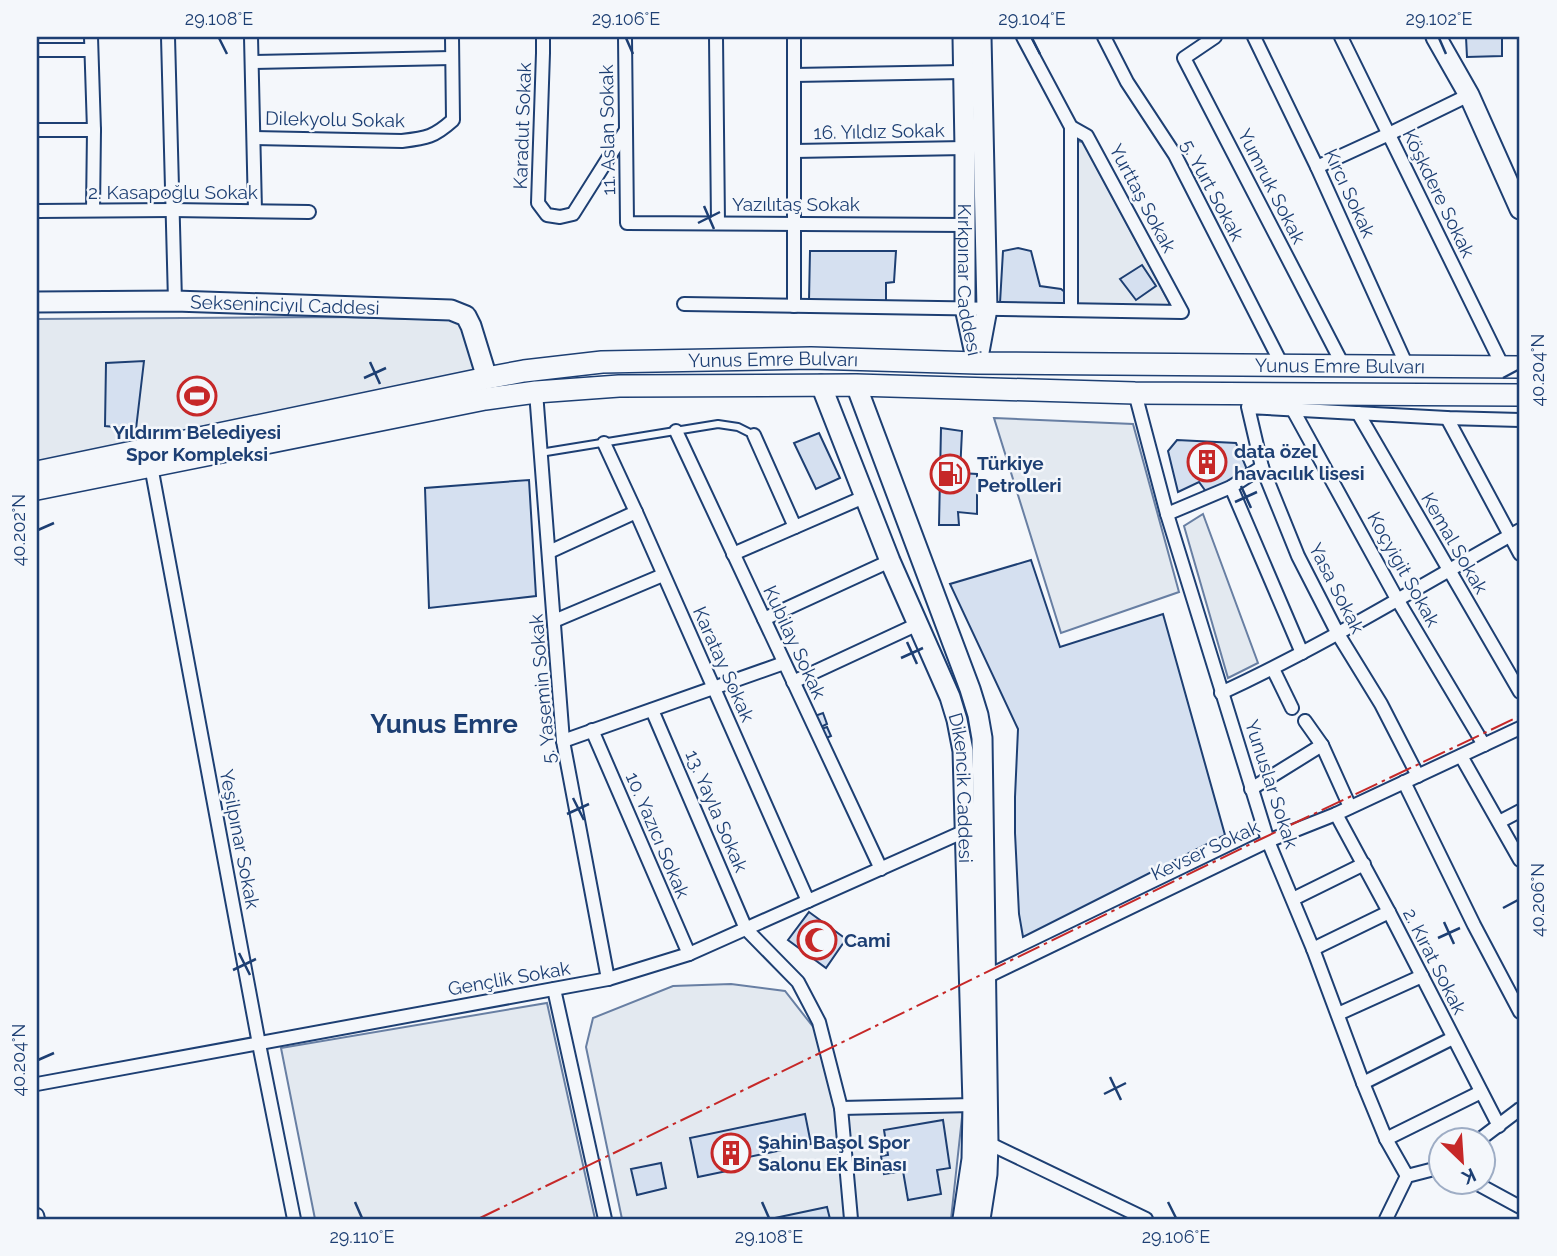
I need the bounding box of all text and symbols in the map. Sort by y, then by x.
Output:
text: 29.108°E [185,8,253,29]
text: 29.106°E [592,8,660,29]
text: 29.104°E [998,8,1066,29]
text: 29.102°E [1406,8,1473,29]
street label: Karadut Sokak [509,62,535,190]
street label: 11. Aslan Sokak [595,64,619,196]
street label: Dilekyolu Sokak [265,107,405,131]
street label: 16. Yıldız Sokak [813,119,945,143]
street label: Yumruk Sokak [1234,125,1310,247]
street label: Köşkdere Sokak [1398,125,1480,261]
street label: 5. Yurt Sokak [1177,135,1249,245]
street label: Yurttaş Sokak [1105,140,1181,256]
street label: Kırcı Sokak [1320,145,1380,241]
street label: 2. Kasapoğlu Sokak [88,181,258,203]
street label: Yazılıtaş Sokak [732,193,860,215]
street label: Kırkpınar Caddesi [954,203,986,358]
street label: Sekseninciyıl Caddesi [190,291,380,319]
text: 40.204°N [1527,334,1548,406]
street label: Yunus Emre Bulvarı [688,347,858,371]
street label: Yunus Emre Bulvarı [1255,354,1425,377]
sports icon: Yıldırım Belediyesi Spor Kompleksi [176,375,218,417]
place label: Yıldırım Belediyesi Spor Kompleksi [113,421,281,465]
place label: data özel havacılık lisesi [1234,440,1365,484]
building icon: data özel havacılık lisesi [1186,441,1228,483]
place label: Türkiye Petrolleri [977,452,1062,496]
fuel station icon: Türkiye Petrolleri [929,453,971,495]
street label: Kemal Sokak [1417,488,1493,598]
text: 40.202°N [8,494,29,566]
street label: Koçyigit Sokak [1363,508,1445,630]
street label: Yasa Sokak [1305,539,1369,637]
street label: Kubilay Sokak [759,582,831,702]
street label: Karatay Sokak [689,603,759,725]
street label: 5. Yasemin Sokak [524,613,560,765]
district label: Yunus Emre [370,709,518,739]
street label: Dikencik Caddesi [944,710,977,863]
street label: Yunuslar Sokak [1241,717,1303,851]
street label: 13. Yayla Sokak [681,747,753,875]
street label: Yeşilpınar Sokak [216,767,264,911]
street label: 10. Yazıcı Sokak [622,769,694,901]
street label: Kevser Sokak [1147,815,1263,885]
text: 40.206°N [1527,863,1548,937]
street label: 2. Kırat Sokak [1399,904,1471,1018]
mosque icon: Cami [796,919,838,961]
place label: Cami [844,929,890,951]
street label: Gençlik Sokak [446,956,572,1000]
text: 40.204°N [8,1024,29,1096]
north arrow [1428,1126,1498,1196]
place label: Şahin Başol Spor Salonu Ek Binası [758,1131,911,1175]
building icon: Şahin Başol Spor Salonu Ek Binası [710,1132,752,1174]
text: K [1459,1164,1480,1189]
text: 29.110°E [329,1226,395,1247]
text: 29.108°E [735,1226,803,1247]
text: 29.106°E [1142,1226,1210,1247]

